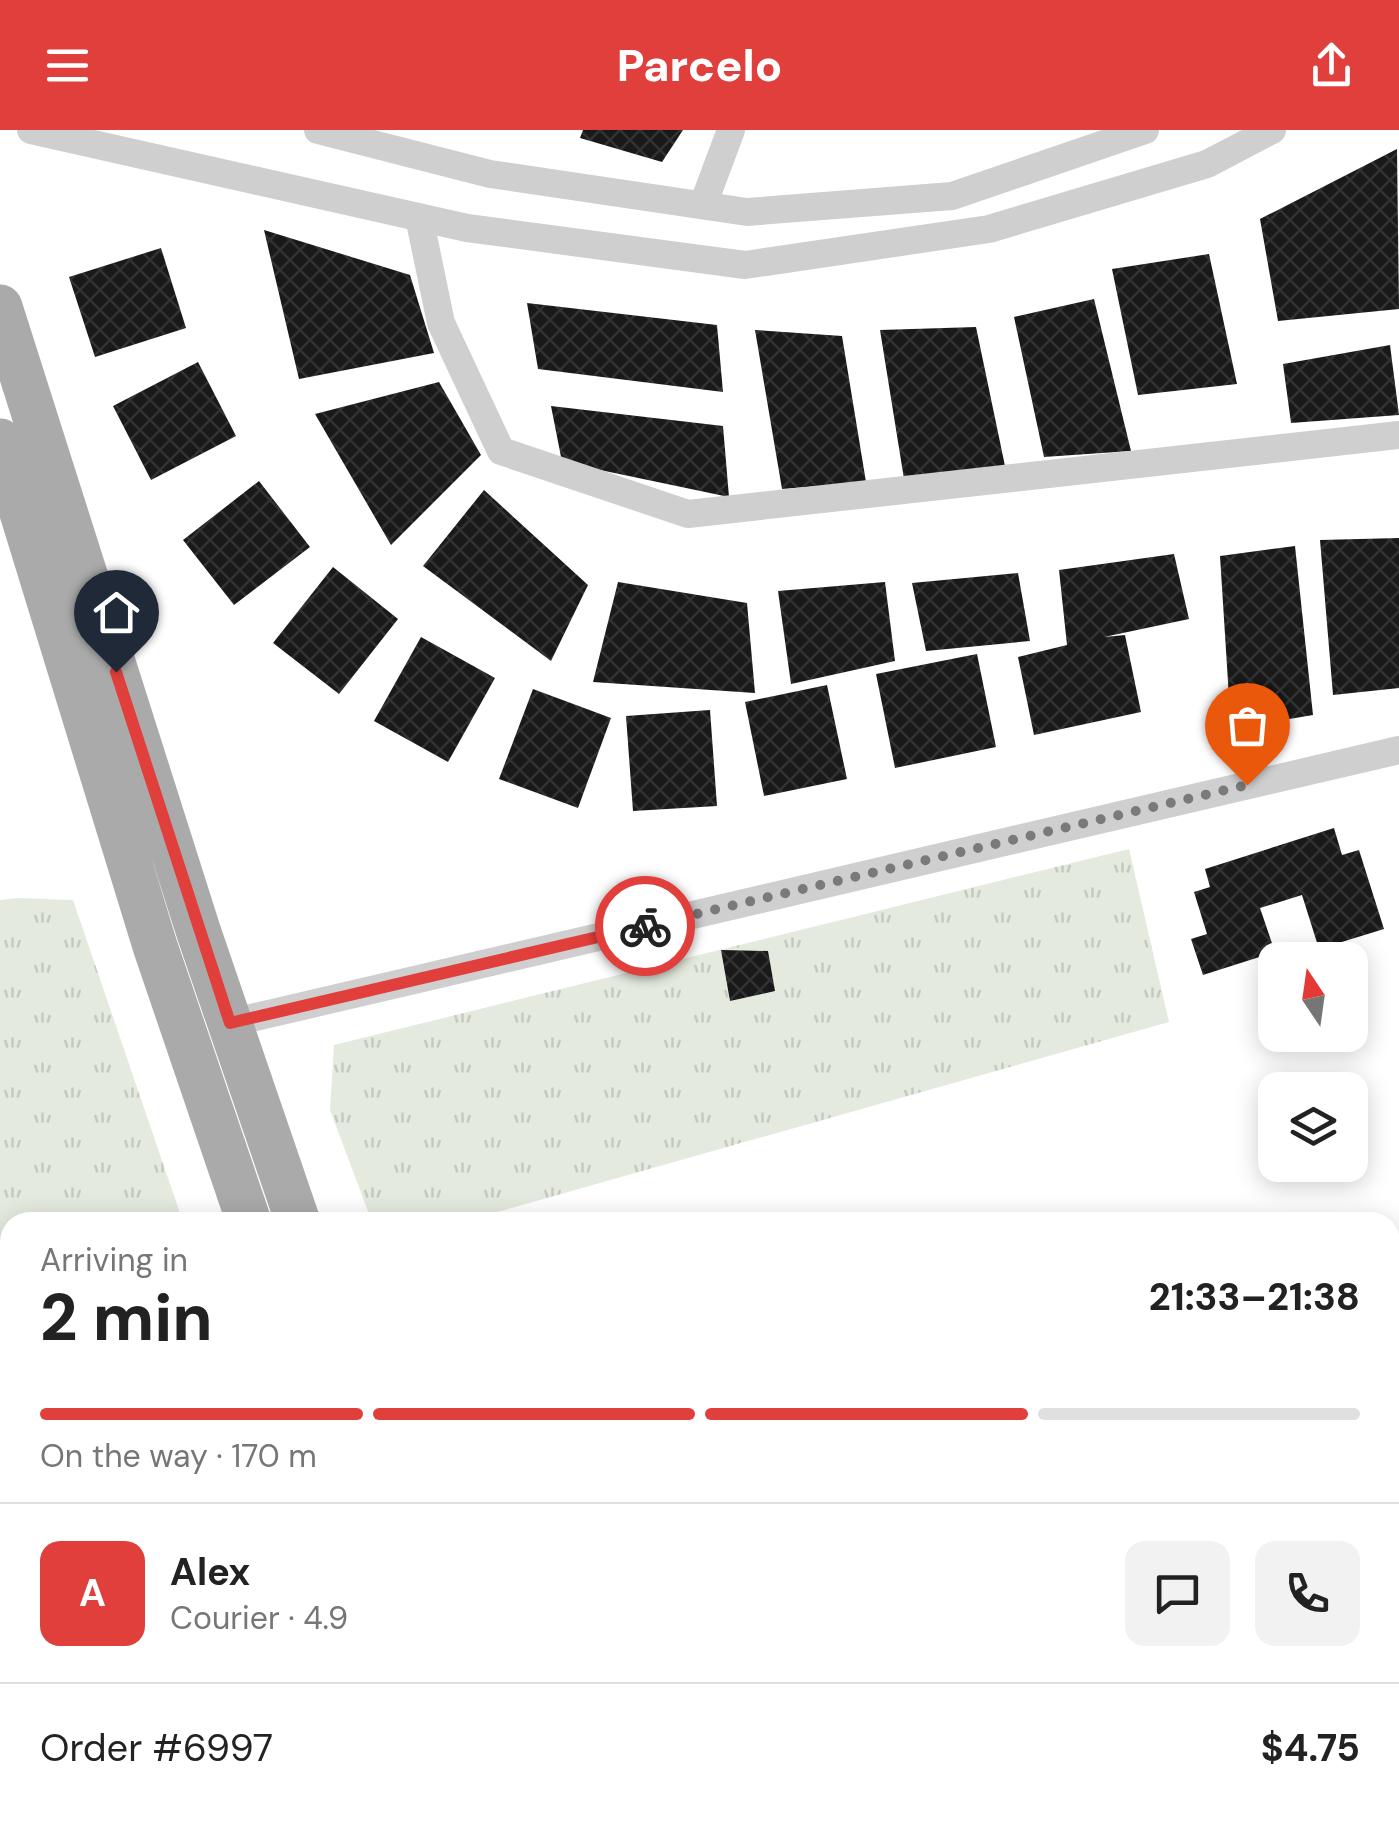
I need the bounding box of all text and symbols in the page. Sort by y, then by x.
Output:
text: Parcelo [617,36,782,95]
icon: menu [40,38,95,93]
icon: share [1304,38,1359,93]
pin [74,570,159,673]
icon: home [89,585,144,640]
pin [1205,683,1290,786]
icon: bag [1220,698,1275,753]
courier [595,876,695,976]
icon: bike [618,899,673,954]
north arrow [1258,942,1368,1052]
map controls [1258,942,1368,1182]
button: layers [1258,1072,1368,1182]
text: Arriving in [40,1239,188,1281]
text: 21:33–21:38 [1149,1272,1360,1322]
text: 2 min [40,1276,213,1360]
text: On the way · 170 m [40,1435,317,1477]
button: chat [1125,1541,1230,1646]
button: phone [1255,1541,1360,1646]
text: Alex [170,1547,250,1597]
text: A [79,1568,106,1618]
text: Courier · 4.9 [170,1597,348,1639]
text: Order #6997 [40,1723,273,1773]
text: $4.75 [1261,1723,1360,1773]

